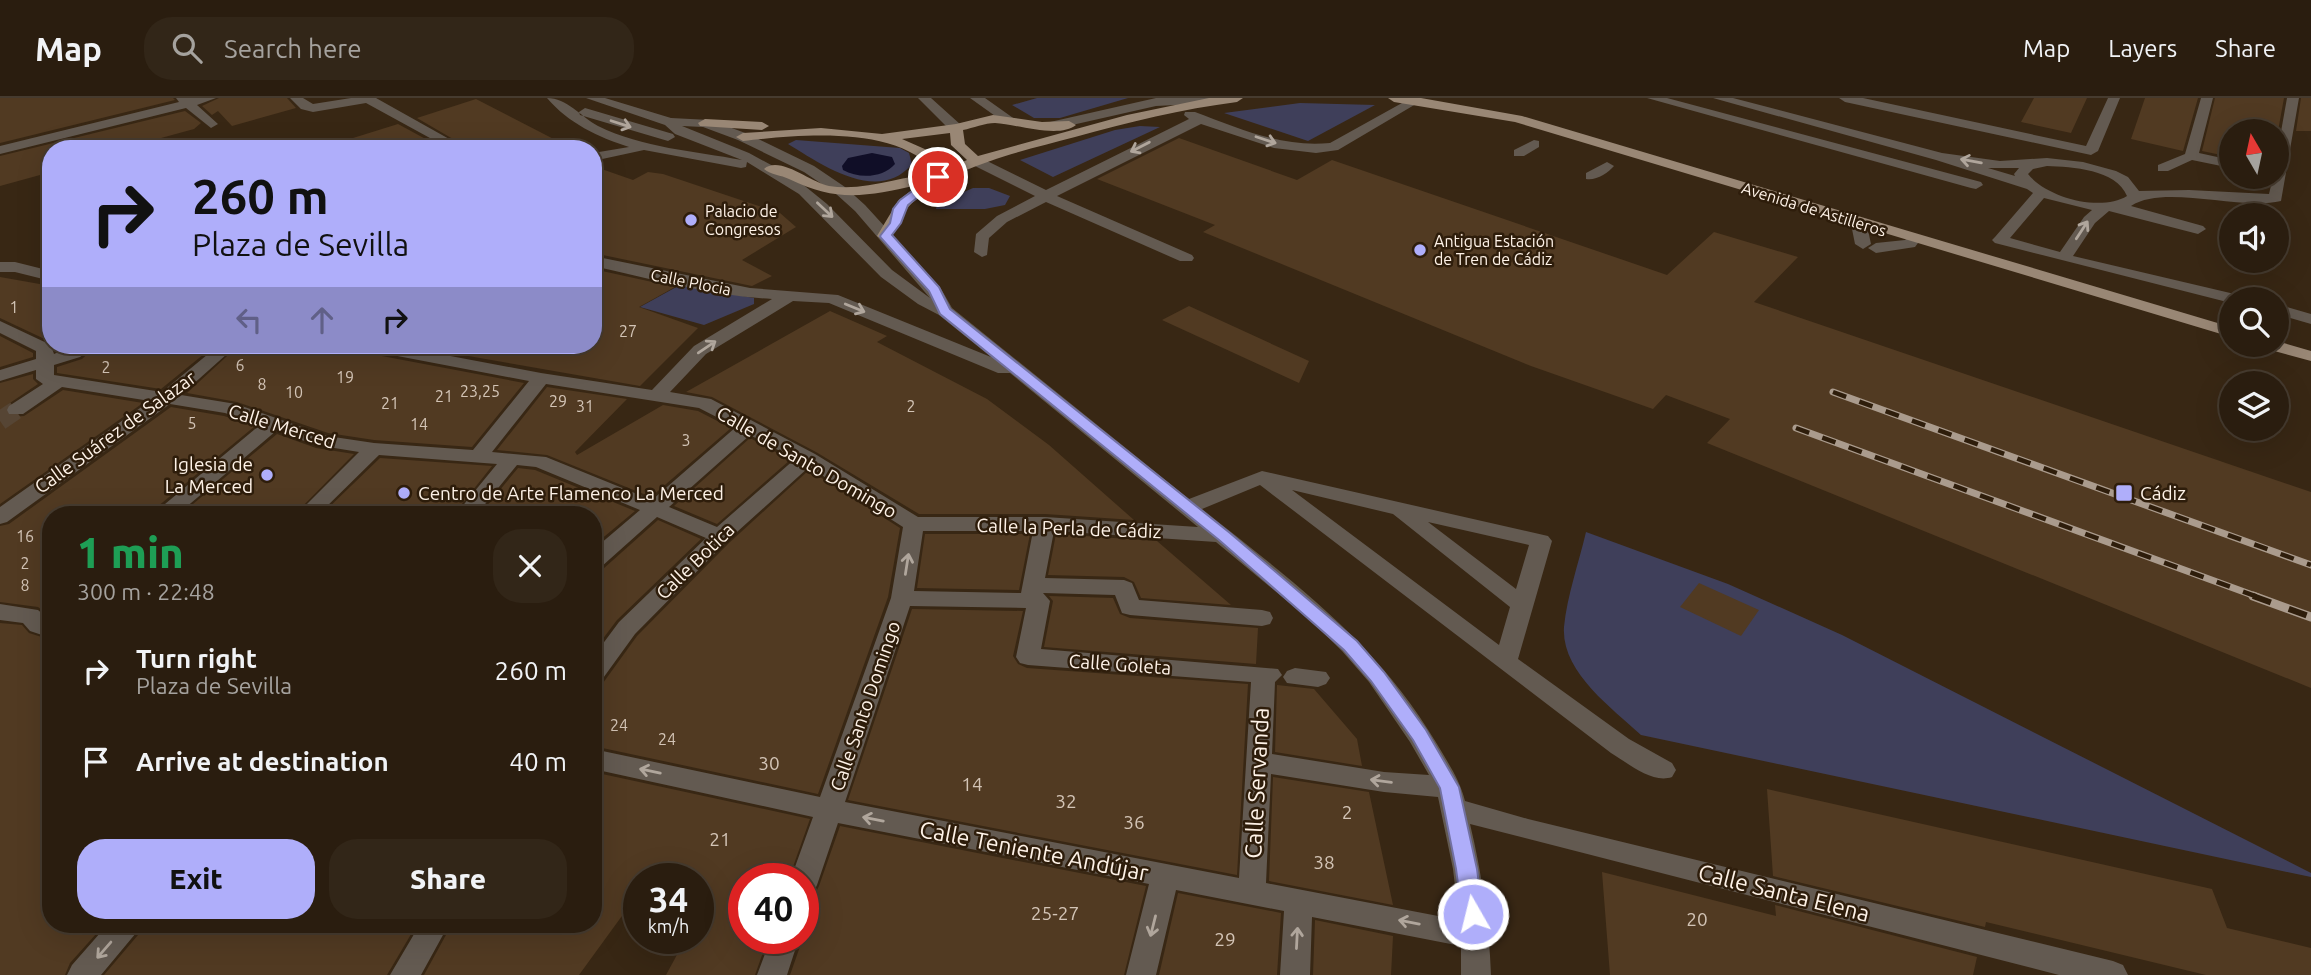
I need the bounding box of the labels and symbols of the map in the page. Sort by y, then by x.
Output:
one-way arrow [610,119,632,131]
north arrow [2219,119,2289,189]
one-way arrow [1255,135,1277,147]
one-way arrow [1130,141,1150,155]
pin [908,147,968,207]
one-way arrow [1960,154,1983,167]
street label: Avenida de Astilleros [1740,178,1889,240]
place label: Palacio de Congresos [705,202,781,238]
one-way arrow [816,202,833,219]
marker: Palacio de Congresos [683,212,699,228]
one-way arrow [2075,221,2090,240]
place label: Antigua Estación de Tren de Cádiz [1434,232,1554,268]
marker: Antigua Estación de Tren de Cádiz [1412,242,1428,258]
street label: Calle Plocia [649,265,733,299]
house number: 1 [9,298,19,316]
one-way arrow [844,302,866,315]
house number: 27 [619,322,637,340]
one-way arrow [697,340,716,354]
house number: 6 [235,356,245,374]
house number: 2 [101,358,111,376]
street label: Calle Suárez de Salazar [30,366,200,498]
house number: 19 [336,368,354,386]
house number: 8 [257,375,267,393]
house number: 23,25 [460,382,500,400]
house number: 10 [285,383,303,401]
house number: 21 [435,387,453,405]
house number: 29 [549,392,567,410]
house number: 21 [381,394,399,412]
house number: 31 [576,397,594,415]
house number: 2 [906,397,916,415]
street label: Calle Merced [226,399,338,453]
street label: Calle de Santo Domingo [713,401,901,523]
house number: 5 [187,414,197,432]
house number: 14 [410,415,428,433]
house number: 3 [681,431,691,449]
place label: Iglesia de La Merced [165,453,253,497]
marker: Iglesia de La Merced [259,467,275,483]
place label: Centro de Arte Flamenco La Merced [418,482,724,504]
place label: Cádiz [2140,482,2186,504]
marker: Cádiz [2114,483,2134,503]
marker: Centro de Arte Flamenco La Merced [396,485,412,501]
street label: Calle la Perla de Cádiz [976,514,1162,542]
street label: Calle Botica [651,518,739,604]
house number: 16 [16,527,34,545]
one-way arrow [901,553,914,576]
house number: 2 [20,554,30,572]
house number: 8 [20,576,30,594]
street label: Calle Santo Domingo [826,618,904,794]
street label: Calle Goleta [1068,649,1172,679]
street label: Calle Servanda [1240,707,1273,859]
house number: 24 [610,716,628,734]
house number: 24 [658,730,676,748]
house number: 30 [758,752,780,774]
one-way arrow [639,764,662,778]
house number: 14 [961,773,983,795]
one-way arrow [1371,775,1393,788]
house number: 32 [1055,790,1077,812]
house number: 2 [1342,801,1352,823]
one-way arrow [862,811,885,825]
house number: 36 [1123,811,1145,833]
street label: Calle Teniente Andújar [918,816,1151,885]
house number: 21 [709,828,731,850]
house number: 38 [1313,851,1335,873]
street label: Calle Santa Elena [1696,859,1872,926]
speed limit sign: 40 [728,863,819,954]
position arrow [1436,877,1510,951]
house number: 25-27 [1031,902,1079,924]
house number: 20 [1686,908,1708,930]
one-way arrow [1146,914,1159,937]
one-way arrow [1398,915,1421,929]
one-way arrow [1290,927,1303,950]
house number: 29 [1214,928,1236,950]
one-way arrow [96,940,112,958]

